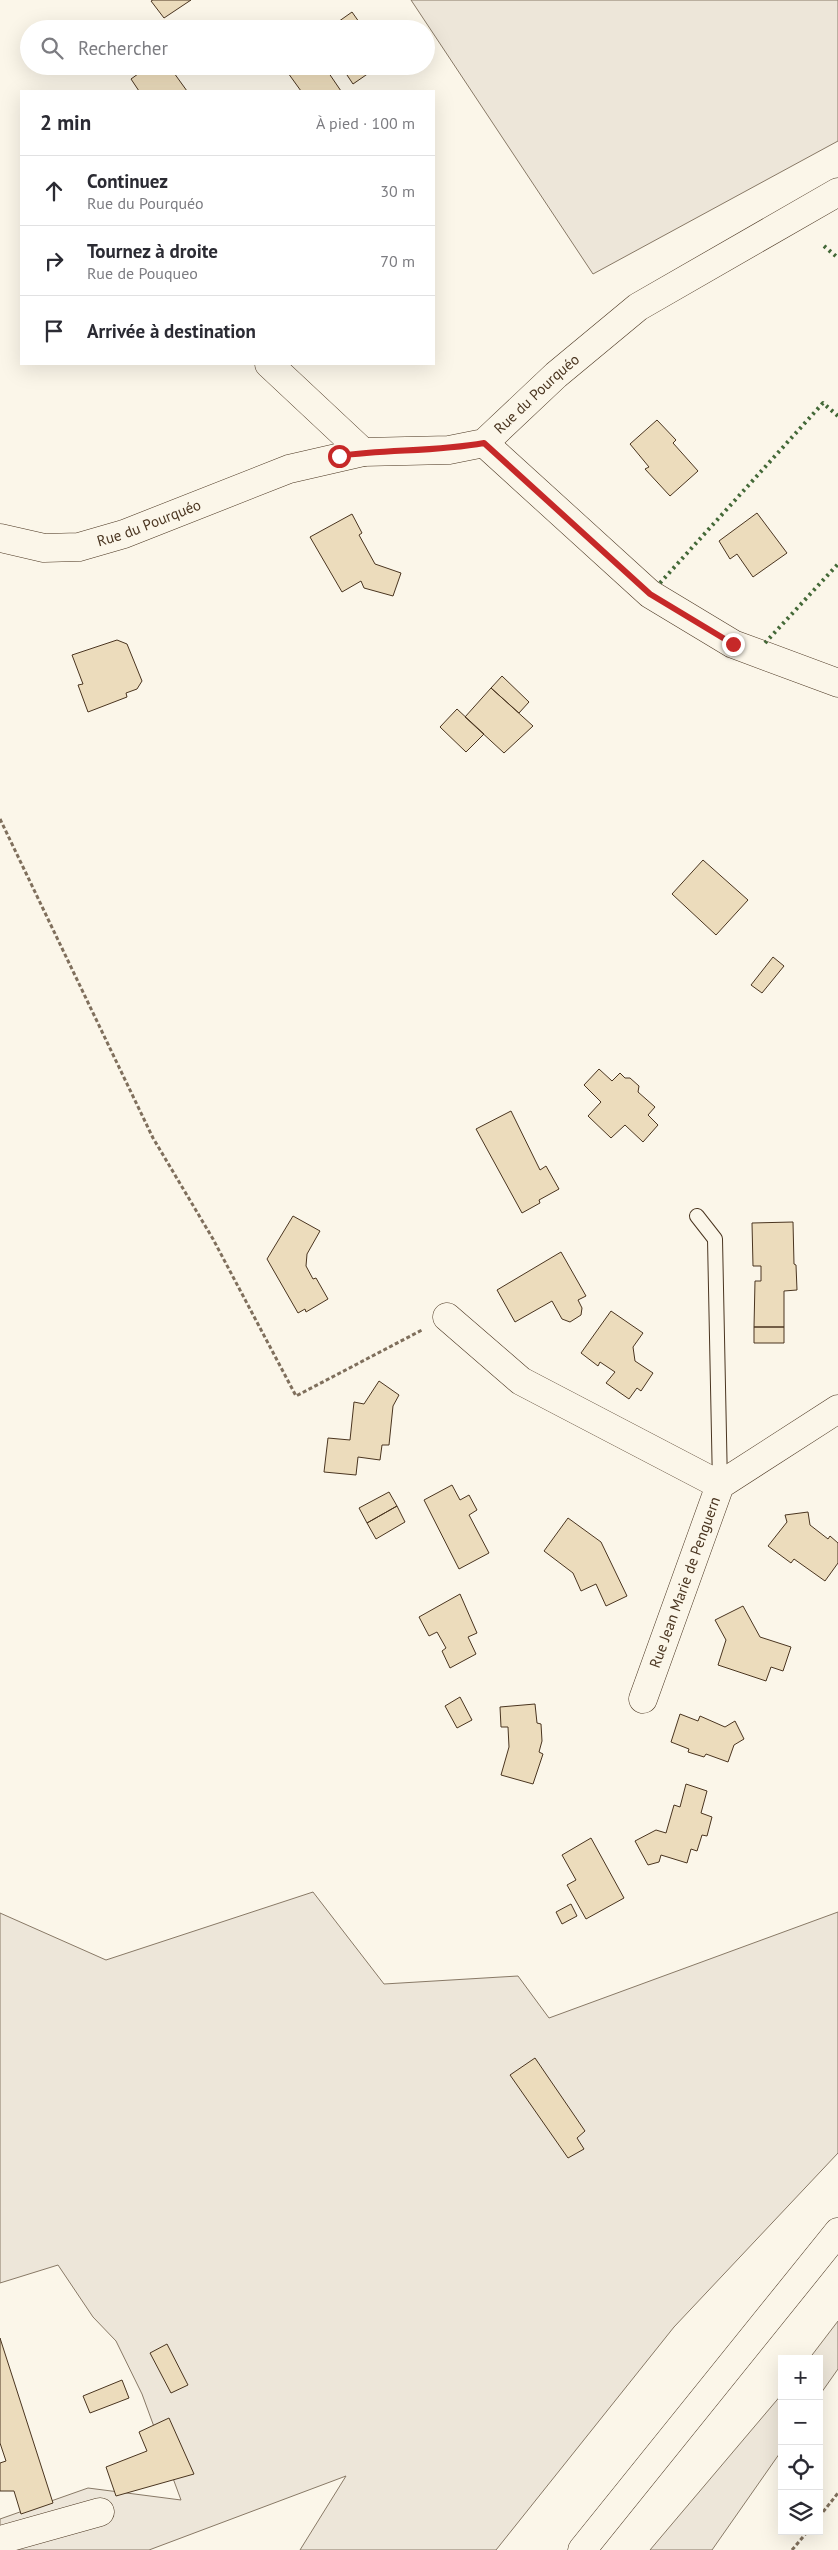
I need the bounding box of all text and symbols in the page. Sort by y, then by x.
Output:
search box [20,20,435,75]
icon: search [38,34,66,62]
text: Rechercher [78,36,168,60]
text: 2 min [40,109,91,136]
text: À pied · 100 m [316,113,415,133]
text: Continuez [87,169,168,193]
icon: ahead [40,177,68,205]
text: 30 m [380,181,415,201]
text: Rue du Pourquéo [87,193,204,213]
text: Tournez à droite [87,239,218,263]
icon: right [40,247,68,275]
text: 70 m [380,251,415,271]
text: Rue de Pouqueo [87,263,198,283]
icon: arrive [40,317,68,345]
text: Arrivée à destination [87,319,256,343]
street label: Rue du Pourquéo [490,350,583,438]
route start [328,445,351,468]
street label: Rue du Pourquéo [95,495,203,550]
route end [722,633,745,656]
street label: Rue Jean Marie de Penguern [645,1494,724,1670]
map controls [778,2355,823,2535]
button: + [778,2355,823,2400]
button: − [778,2400,823,2445]
button: locate [778,2445,823,2490]
button: layers [778,2490,823,2535]

